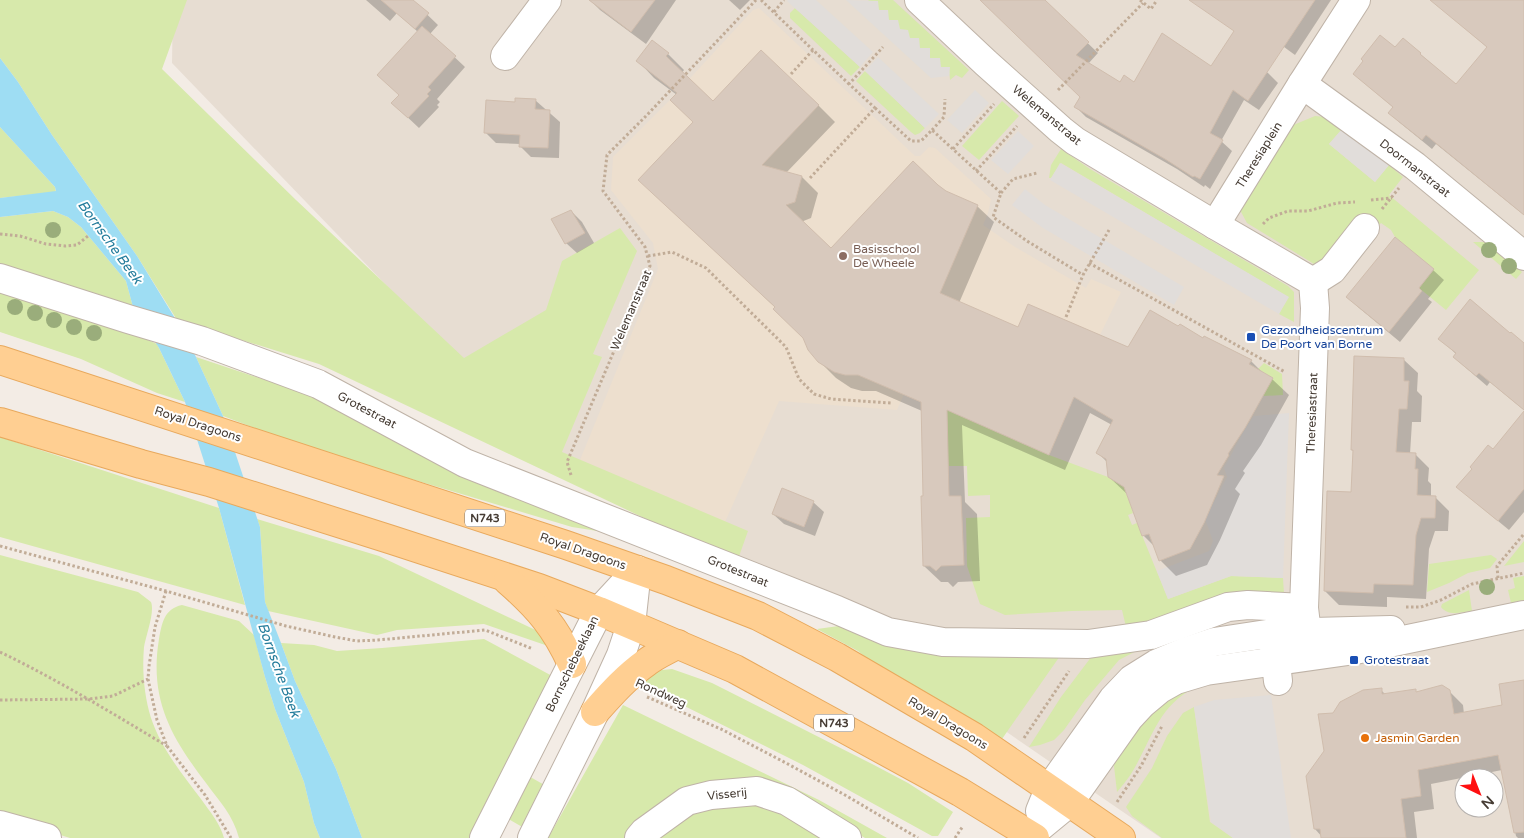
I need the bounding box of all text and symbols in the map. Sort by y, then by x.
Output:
street label: Welemanstraat [1010,82,1085,148]
street label: Theresiaplein [1233,119,1285,191]
street label: Doormanstraat [1377,136,1453,200]
water label: Bornsche Beek [74,197,147,288]
place label: Basisschool De Wheele [853,242,920,270]
marker: Basisschool De Wheele [837,250,849,262]
street label: Welemanstraat [608,267,654,352]
place label: Gezondheidscentrum De Poort van Borne [1261,323,1383,351]
marker: Gezondheidscentrum De Poort van Borne [1245,331,1257,343]
street label: Theresiastraat [1304,372,1320,454]
street label: Grotestraat [335,389,399,432]
street label: Royal Dragoons [153,403,243,445]
road number: N743 [465,509,505,526]
street label: Royal Dragoons [538,530,628,572]
street label: Grotestraat [705,552,771,590]
street label: Bornschebeeklaan [543,614,601,714]
water label: Bornsche Beek [254,620,304,721]
place label: Grotestraat [1364,653,1429,667]
marker: Grotestraat [1348,654,1360,666]
street label: Rondweg [633,676,689,710]
street label: Royal Dragoons [906,694,991,752]
road number: N743 [814,714,854,731]
place label: Jasmin Garden [1375,731,1459,745]
marker: Jasmin Garden [1359,732,1371,744]
north arrow [1454,768,1504,818]
street label: Visserij [706,785,748,803]
text: N [1478,792,1497,812]

